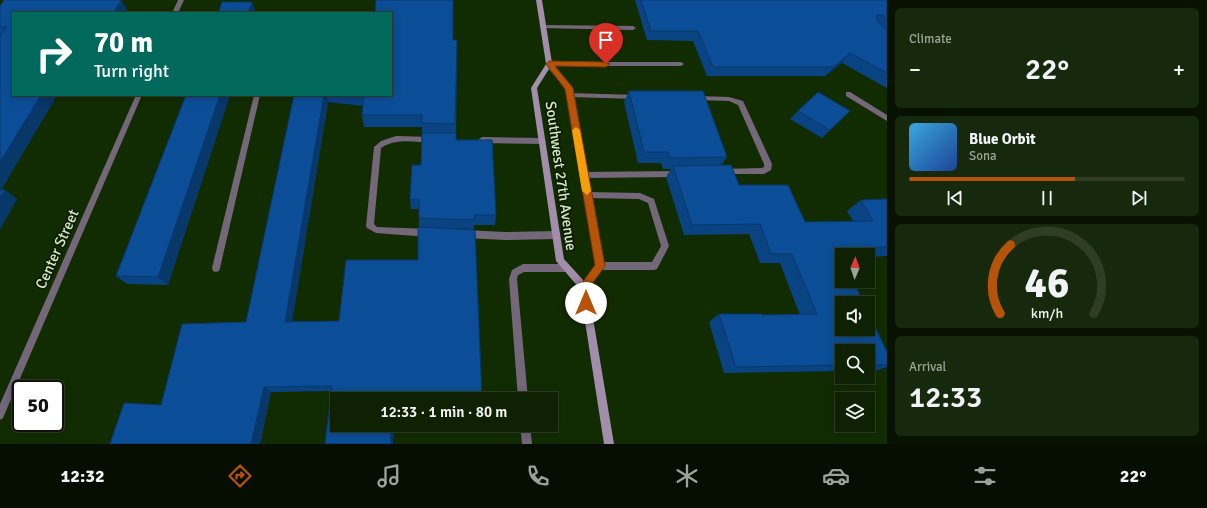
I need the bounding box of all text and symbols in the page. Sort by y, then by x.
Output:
pin [589,23,623,64]
text: 70 m [94,26,153,60]
icon: right [28,28,80,80]
icon: arrive [595,29,617,51]
text: Climate [909,31,952,47]
text: 22° [1025,51,1069,88]
text: − [909,56,921,83]
text: + [1173,56,1185,83]
text: Turn right [94,60,169,82]
street label: Southwest 27th Avenue [542,100,580,252]
text: Blue Orbit [969,130,1036,148]
text: Sona [969,148,997,164]
icon: previous [944,187,966,209]
icon: pause [1036,187,1058,209]
icon: next [1128,187,1150,209]
street label: Center Street [31,206,83,292]
north arrow [835,248,875,288]
map controls [835,248,875,432]
text: 46 [1025,258,1069,309]
position arrow [565,282,607,324]
button: sound [835,296,875,336]
text: km/h [1031,305,1063,322]
button: search [835,344,875,384]
text: Arrival [909,359,946,375]
text: 12:33 [909,379,982,416]
speed limit sign: 50 [12,380,64,432]
button: layers [835,392,875,432]
text: 12:33 · 1 min · 80 m [381,403,507,421]
icon: directions [226,462,254,490]
icon: music [375,462,403,490]
icon: phone [524,462,552,490]
icon: climate [673,462,701,490]
icon: car [822,462,850,490]
icon: filters [971,462,999,490]
text: 12:32 [61,465,105,487]
text: 22° [1120,465,1146,487]

